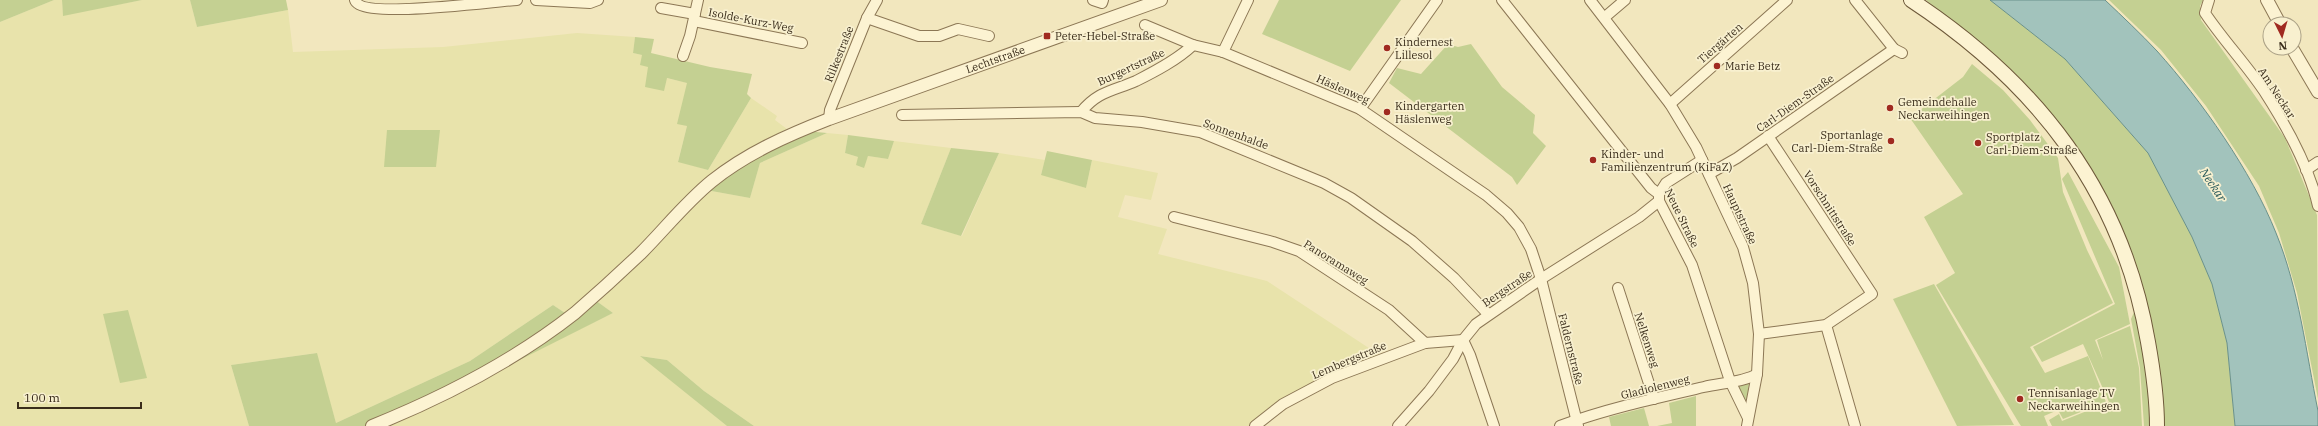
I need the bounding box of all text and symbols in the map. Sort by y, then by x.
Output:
street label: Isolde-Kurz-Weg [707,5,795,35]
north arrow [2262,16,2302,56]
street label: Tiergärten [1695,20,1745,66]
street label: Rilkestraße [821,24,857,84]
place label: Peter-Hebel-Straße [1055,29,1155,43]
marker: Peter-Hebel-Straße [1042,31,1052,41]
place label: Kindernest Lillesol [1395,35,1453,62]
text: N [2278,39,2288,53]
street label: Lechtstraße [964,42,1027,76]
marker: Kindernest Lillesol [1382,43,1392,53]
street label: Burgertstraße [1095,45,1167,89]
place label: Marie Betz [1725,59,1781,73]
marker: Marie Betz [1712,61,1722,71]
street label: Am Neckar [2255,65,2299,121]
street label: Häslenweg [1314,71,1372,107]
street label: Carl-Diem-Straße [1754,71,1837,135]
place label: Gemeindehalle Neckarweihingen [1898,95,1990,122]
place label: Kindergarten Häslenweg [1395,99,1464,126]
marker: Gemeindehalle Neckarweihingen [1885,103,1895,113]
marker: Kindergarten Häslenweg [1382,107,1392,117]
street label: Sonnenhalde [1201,116,1271,152]
place label: Sportanlage Carl-Diem-Straße [1792,128,1883,155]
place label: Sportplatz Carl-Diem-Straße [1986,130,2078,157]
marker: Sportanlage Carl-Diem-Straße [1886,136,1896,146]
marker: Sportplatz Carl-Diem-Straße [1973,138,1983,148]
place label: Kinder- und Familienzentrum (KiFaZ) [1601,147,1732,174]
marker: Kinder- und Familienzentrum (KiFaZ) [1588,155,1598,165]
water label: Neckar [2196,164,2230,205]
street label: Vorschnittstraße [1800,168,1860,248]
street label: Hauptstraße [1720,182,1760,247]
street label: Neue Straße [1662,186,1702,250]
street label: Panoramaweg [1301,237,1371,287]
street label: Bergstraße [1479,266,1535,310]
street label: Nelkenweg [1632,311,1662,369]
street label: Faldernstraße [1555,312,1587,386]
street label: Lembergstraße [1310,338,1388,382]
street label: Gladiolenweg [1619,372,1691,402]
scale bar [18,384,141,410]
place label: Tennisanlage TV Neckarweihingen [2028,386,2120,413]
text: 100 m [24,390,60,405]
marker: Tennisanlage TV Neckarweihingen [2015,394,2025,404]

